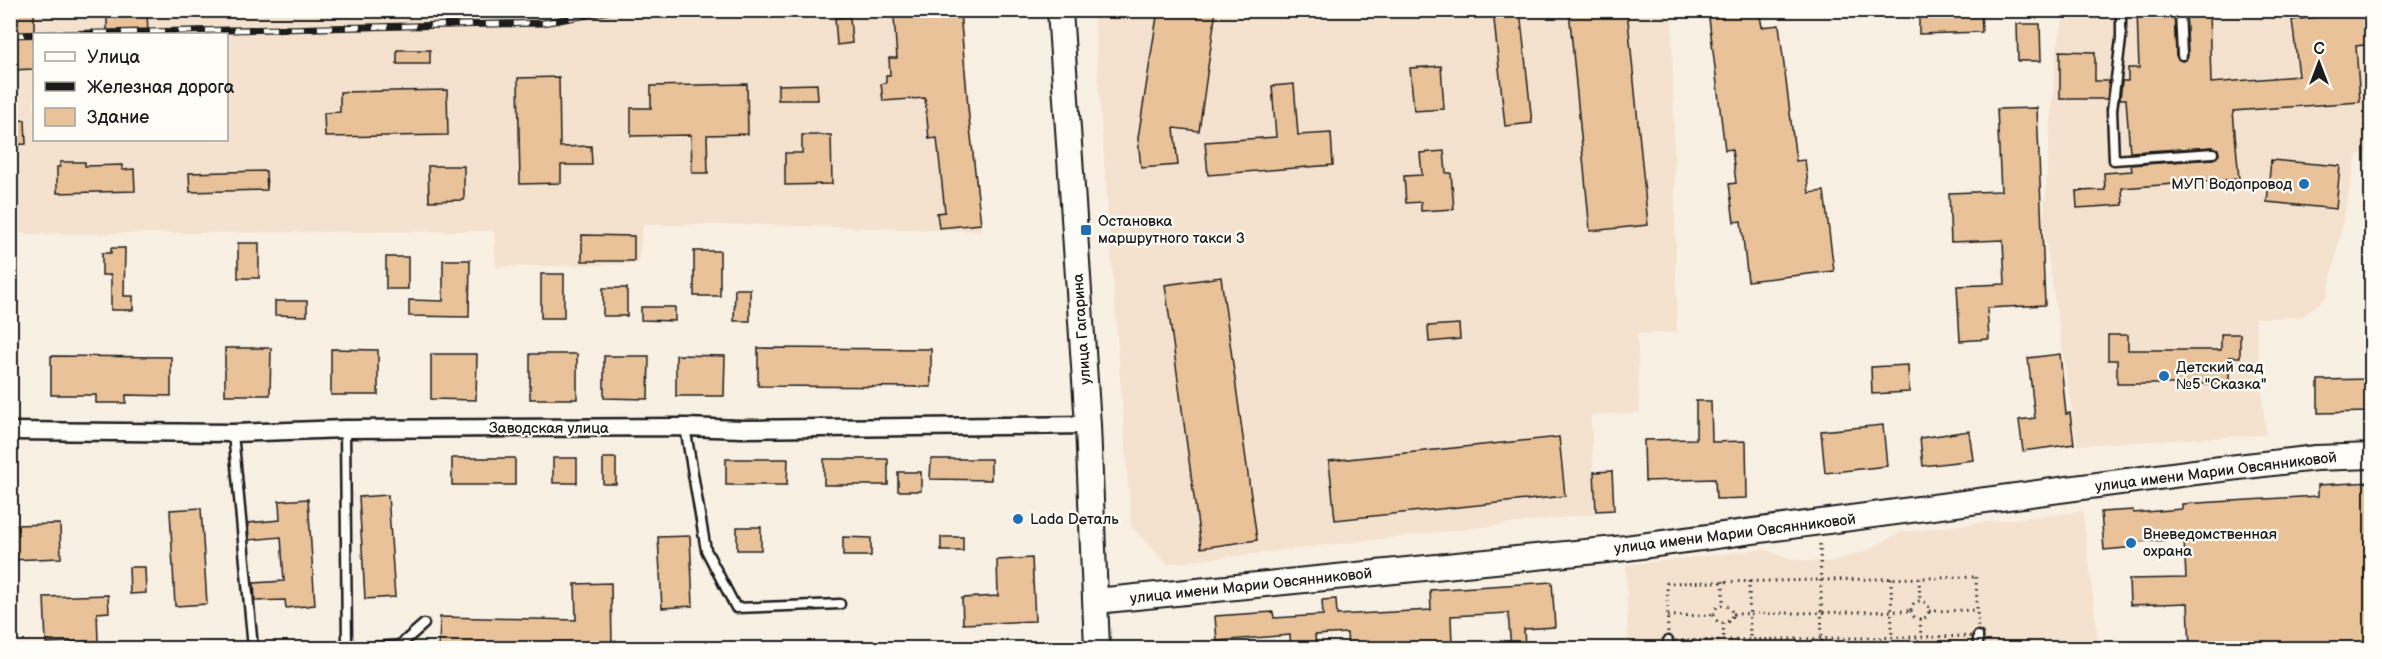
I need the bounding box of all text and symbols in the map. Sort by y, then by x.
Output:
legend [33,33,228,141]
north arrow [2289,33,2349,93]
text: С [2313,40,2325,59]
text: Улица [87,47,141,68]
text: Железная дорога [87,77,235,98]
text: Здание [87,107,149,128]
place label: МУП Водопровод [2171,175,2292,194]
marker: МУП Водопровод [2297,177,2311,191]
place label: Остановка маршрутного такси 3 [1098,212,1245,248]
marker: Остановка маршрутного такси 3 [1079,223,1093,237]
street label: улица Гагарина [1069,273,1095,385]
place label: Детский сад №5 "Сказка" [2176,358,2266,394]
marker: Детский сад №5 "Сказка" [2157,369,2171,383]
street label: Заводская улица [489,419,609,438]
street label: улица имени Марии Овсянниковой [2094,448,2338,496]
place label: Lada Dеталь [1030,510,1119,529]
street label: улица имени Марии Овсянниковой [1613,510,1857,558]
marker: Lada Dеталь [1011,512,1025,526]
place label: Вневедомственная охрана [2143,525,2277,561]
marker: Вневедомственная охрана [2124,536,2138,550]
street label: улица имени Марии Овсянниковой [1129,564,1373,608]

